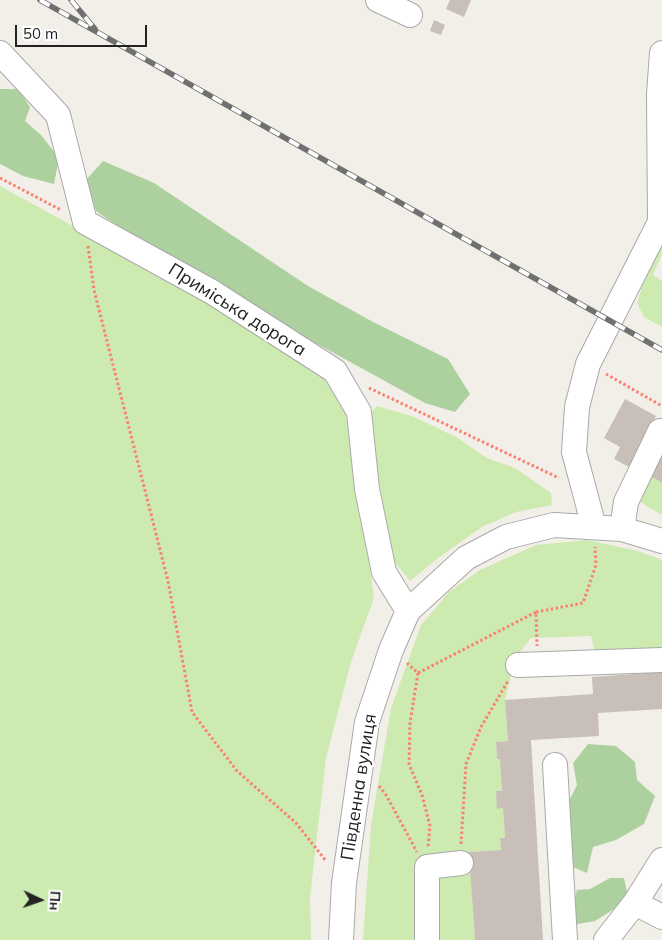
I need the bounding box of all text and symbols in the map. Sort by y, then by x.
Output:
scale bar [18,15,150,47]
text: 50 m [23,24,58,43]
street label: Приміська дорога [164,259,310,361]
street label: Південна вулиця [337,712,381,862]
north arrow [15,875,65,925]
text: Пн [45,891,64,911]

